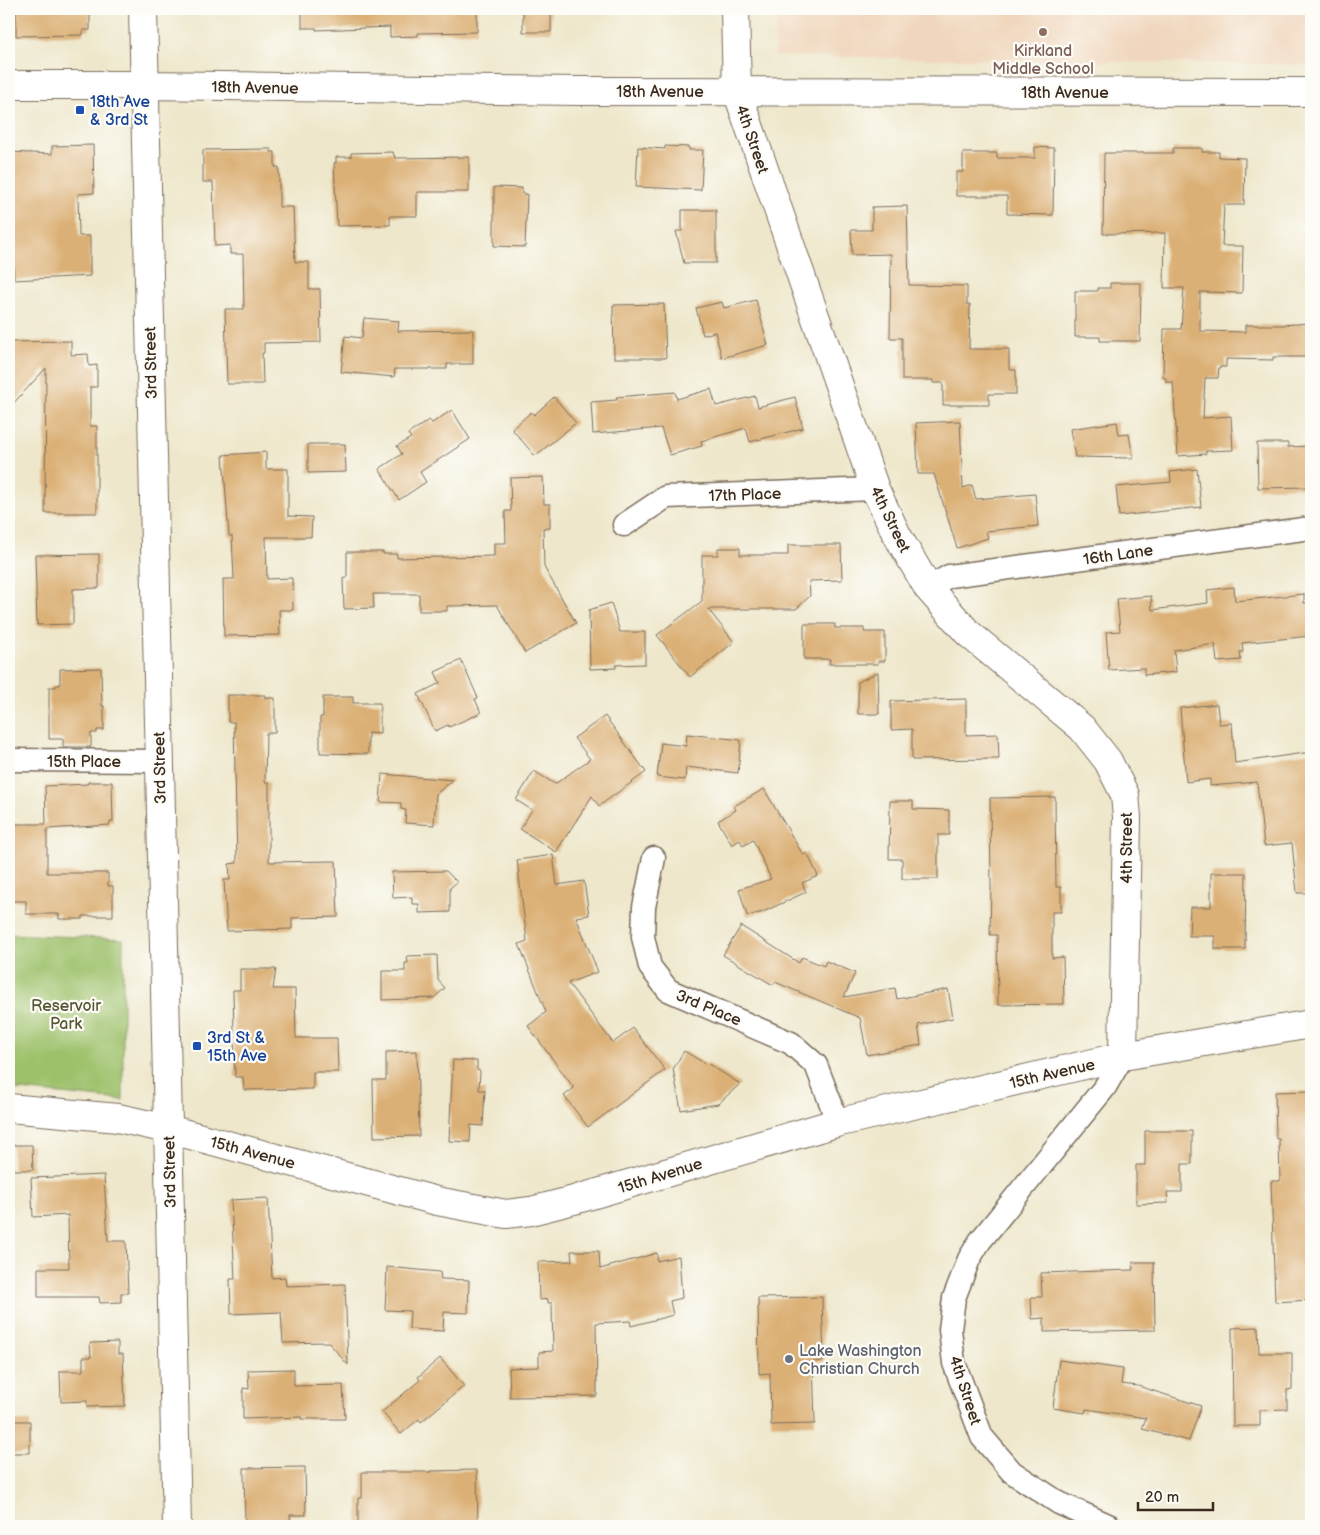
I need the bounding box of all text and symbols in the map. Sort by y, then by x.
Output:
marker: Kirkland Middle School [1037,26,1049,38]
place label: Kirkland Middle School [992,42,1094,79]
street label: 18th Avenue [211,78,299,99]
street label: 18th Avenue [616,83,704,102]
street label: 18th Avenue [1021,84,1109,103]
place label: 18th Ave & 3rd St [90,93,150,130]
street label: 4th Street [731,103,772,176]
marker: 18th Ave & 3rd St [74,104,86,116]
street label: 3rd Street [141,327,162,399]
street label: 4th Street [865,483,914,556]
street label: 17th Place [708,485,782,506]
street label: 16th Lane [1082,541,1155,570]
street label: 3rd Street [150,732,171,804]
street label: 15th Place [47,753,122,772]
street label: 4th Street [1118,812,1137,884]
street label: 3rd Place [673,986,745,1031]
park label: Reservoir Park [31,997,101,1034]
place label: 3rd St & 15th Ave [207,1029,267,1066]
marker: 3rd St & 15th Ave [191,1040,203,1052]
street label: 15th Avenue [1008,1055,1097,1094]
street label: 15th Avenue [208,1133,298,1174]
street label: 3rd Street [160,1136,181,1208]
street label: 15th Avenue [616,1154,705,1198]
place label: Lake Washington Christian Church [799,1342,922,1379]
marker: Lake Washington Christian Church [783,1353,795,1365]
street label: 4th Street [944,1354,985,1427]
scale bar [1138,1480,1212,1512]
text: 20 m [1145,1488,1179,1507]

